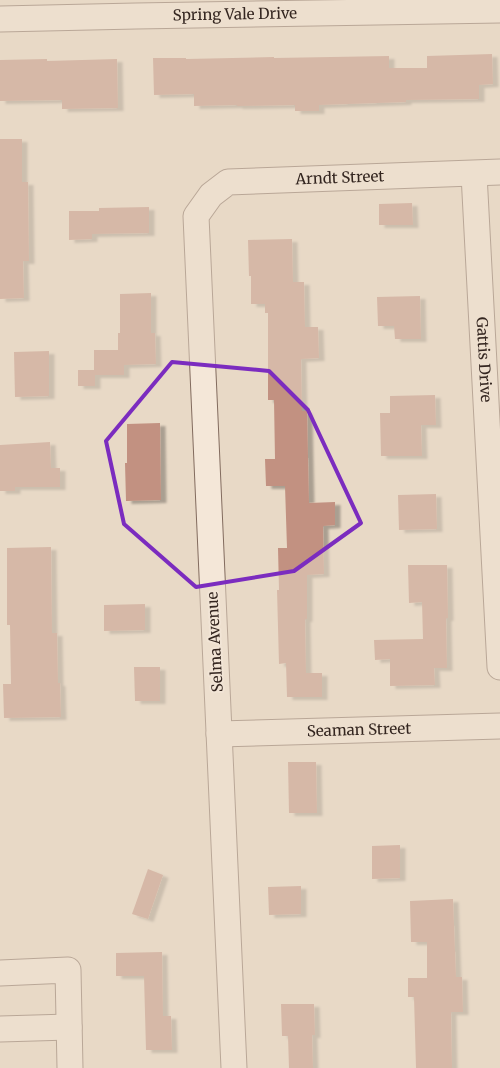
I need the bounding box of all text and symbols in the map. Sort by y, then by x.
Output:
street label: Spring Vale Drive [173,3,297,24]
street label: Arndt Street [294,166,385,189]
street label: Gattis Drive [473,317,496,403]
street label: Selma Avenue [202,591,227,693]
street label: Seaman Street [306,719,412,740]

